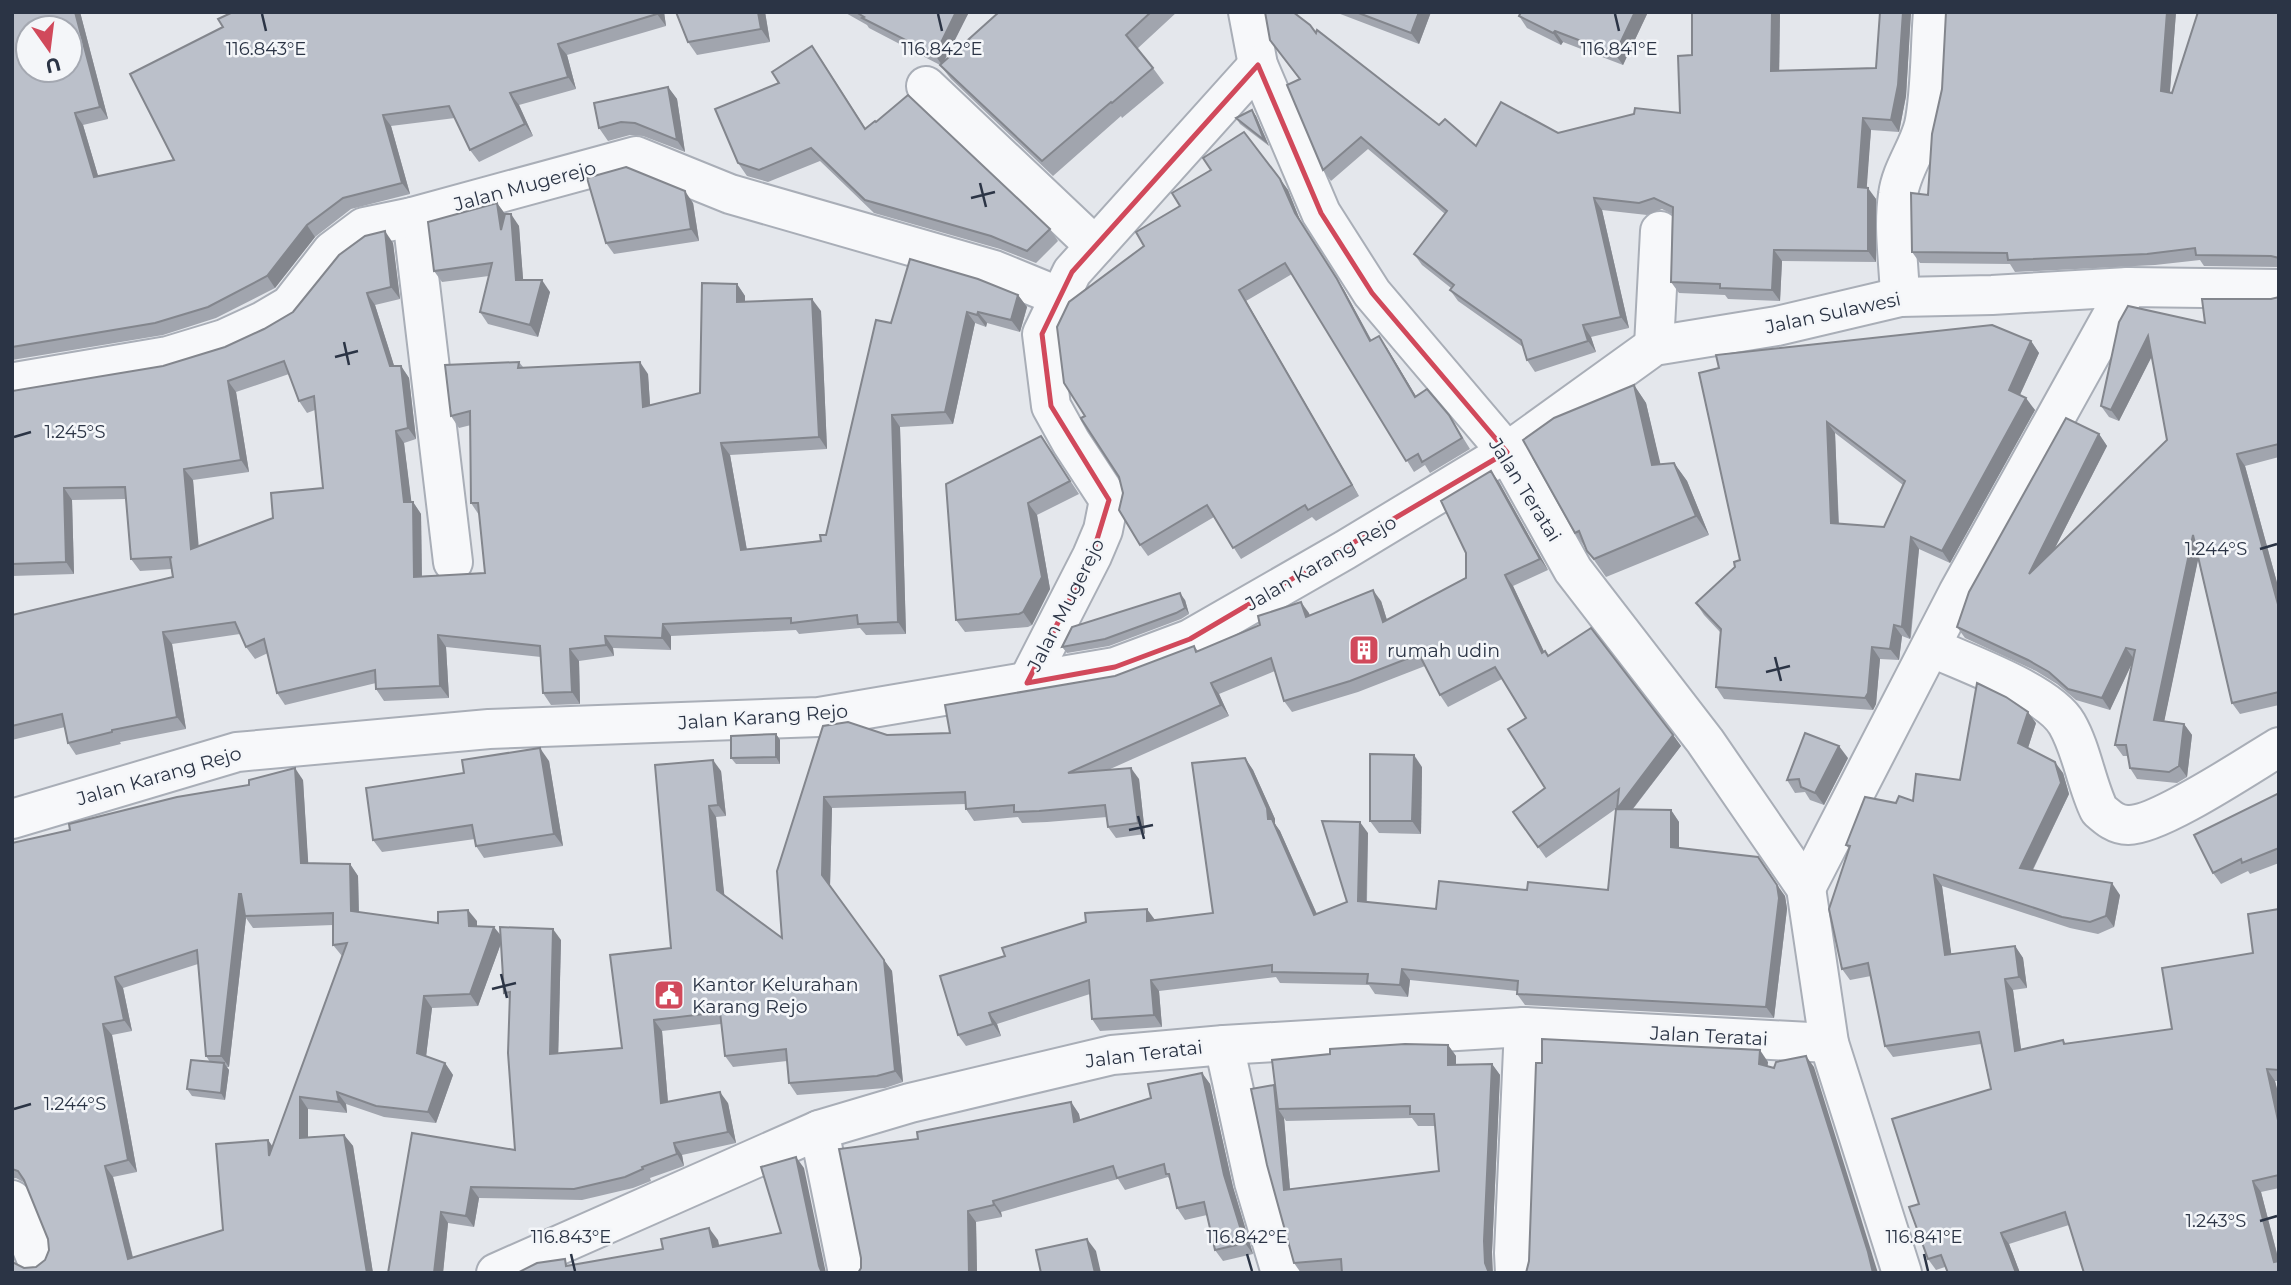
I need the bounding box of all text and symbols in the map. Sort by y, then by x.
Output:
north arrow [14,14,84,84]
text: 116.843°E [226,38,306,60]
text: 116.842°E [901,38,983,60]
text: 116.841°E [1580,38,1658,60]
text: U [43,52,63,78]
street label: Jalan Mugerejo [450,156,599,216]
street label: Jalan Sulawesi [1762,287,1903,339]
text: 1.245°S [44,421,106,443]
street label: Jalan Teratai [1483,433,1566,546]
street label: Jalan Karang Rejo [1241,510,1401,616]
street label: Jalan Mugerejo [1022,535,1109,676]
text: 1.244°S [2185,538,2247,560]
building icon: rumah udin [1347,633,1381,667]
place label: rumah udin [1387,639,1500,662]
street label: Jalan Karang Rejo [676,700,849,734]
street label: Jalan Karang Rejo [73,741,244,811]
place label: Kantor Kelurahan Karang Rejo [692,973,859,1018]
public building icon: Kantor Kelurahan Karang Rejo [652,978,686,1012]
street label: Jalan Teratai [1649,1021,1768,1051]
street label: Jalan Teratai [1083,1035,1204,1073]
text: 1.244°S [44,1093,106,1115]
text: 1.243°S [2186,1210,2246,1232]
text: 116.843°E [531,1226,611,1248]
text: 116.842°E [1206,1226,1288,1248]
text: 116.841°E [1885,1226,1963,1248]

